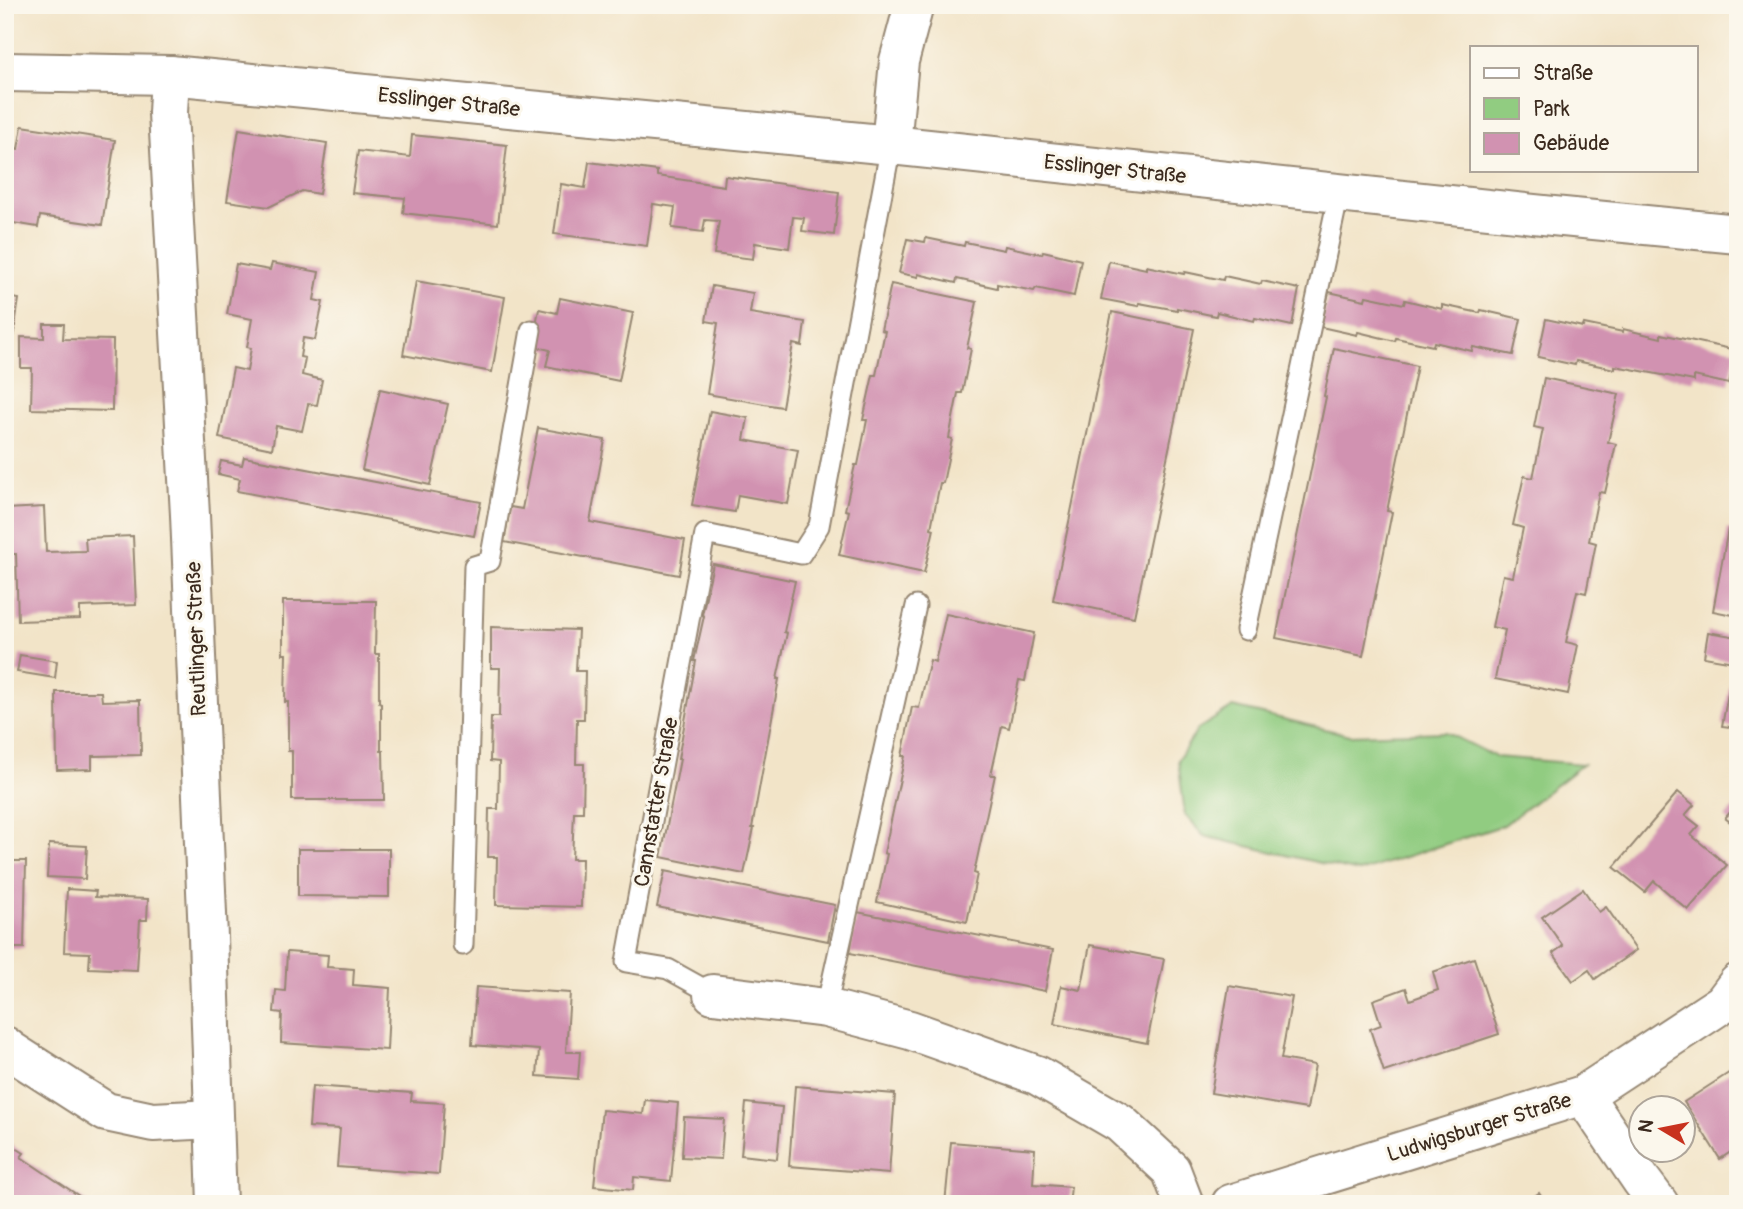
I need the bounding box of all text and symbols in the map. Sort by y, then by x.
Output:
legend [1470,46,1698,172]
text: Straße [1533,60,1593,87]
street label: Esslinger Straße [377,82,522,123]
text: Park [1533,96,1570,123]
text: Gebäude [1533,130,1610,157]
street label: Esslinger Straße [1043,149,1188,190]
street label: Reutlinger Straße [180,561,213,717]
street label: Cannstatter Straße [628,715,685,889]
street label: Ludwigsburger Straße [1384,1086,1575,1168]
north arrow [1628,1094,1698,1164]
text: N [1633,1118,1659,1135]

